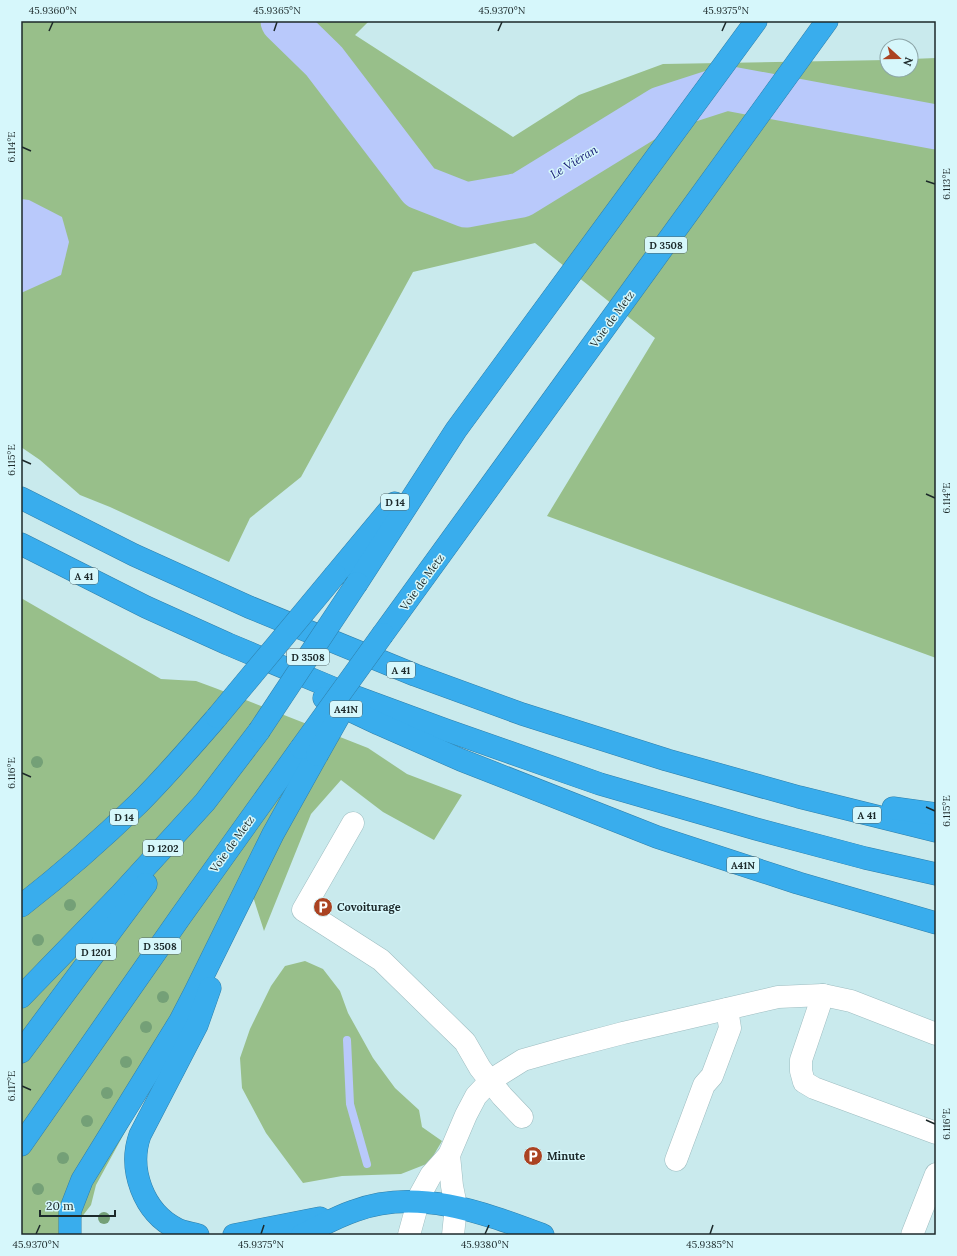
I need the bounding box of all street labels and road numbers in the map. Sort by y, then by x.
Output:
road number: D 3508 [645,237,687,253]
street label: Voie de Metz [586,288,637,351]
road number: D 14 [381,494,409,510]
street label: Voie de Metz [396,551,447,614]
road number: A 41 [70,568,98,584]
road number: D 3508 [287,649,329,665]
road number: A 41 [387,662,415,678]
road number: A41N [330,701,362,717]
road number: A 41 [853,807,881,823]
road number: D 14 [110,809,138,825]
street label: Voie de Metz [206,813,257,876]
road number: D 1202 [143,840,183,856]
road number: A41N [727,857,759,873]
road number: D 3508 [139,938,181,954]
road number: D 1201 [76,944,116,960]

